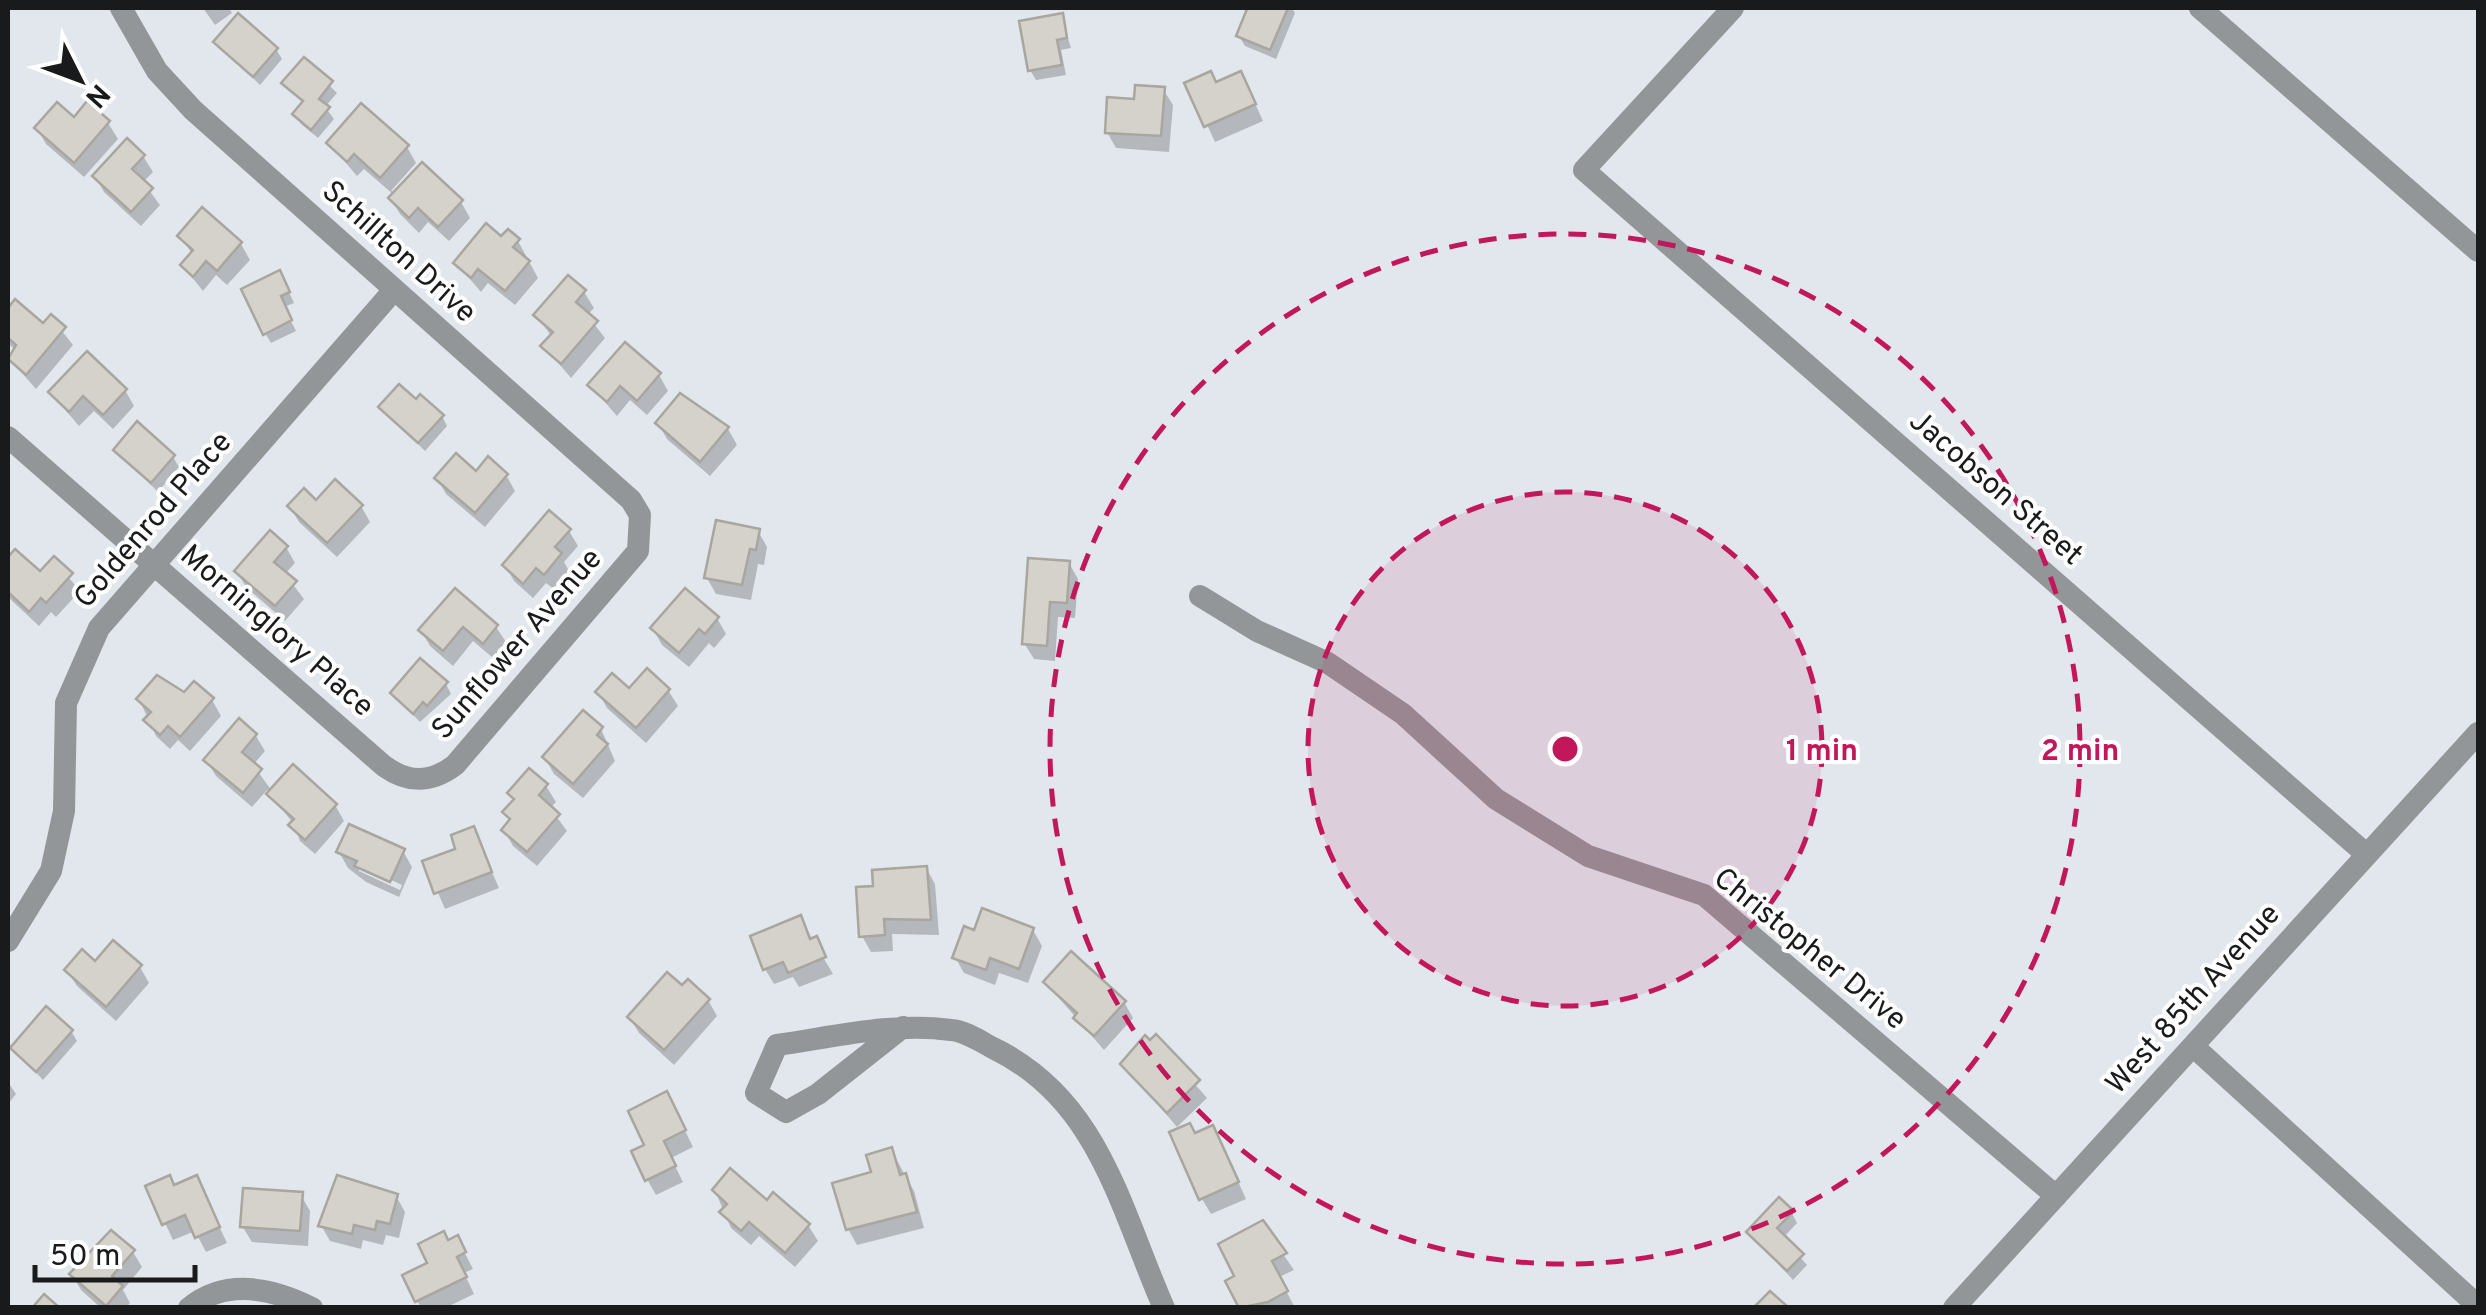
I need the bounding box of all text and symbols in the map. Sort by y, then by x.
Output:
north arrow [30,30,130,130]
text: N [76,75,116,114]
street label: Schillton Drive [313,174,483,332]
street label: Jacobson Street [1901,404,2089,574]
street label: Goldenrod Place [67,425,241,617]
street label: Morninglory Place [172,538,380,726]
street label: Sunflower Avenue [425,542,611,748]
centre of rings [1547,731,1583,767]
text: 1 min [1786,734,1858,771]
text: 2 min [2041,734,2119,771]
street label: Christopher Drive [1705,861,1913,1039]
street label: West 85th Avenue [2099,897,2289,1103]
scale bar [35,1220,195,1282]
text: 50 m [50,1239,120,1276]

